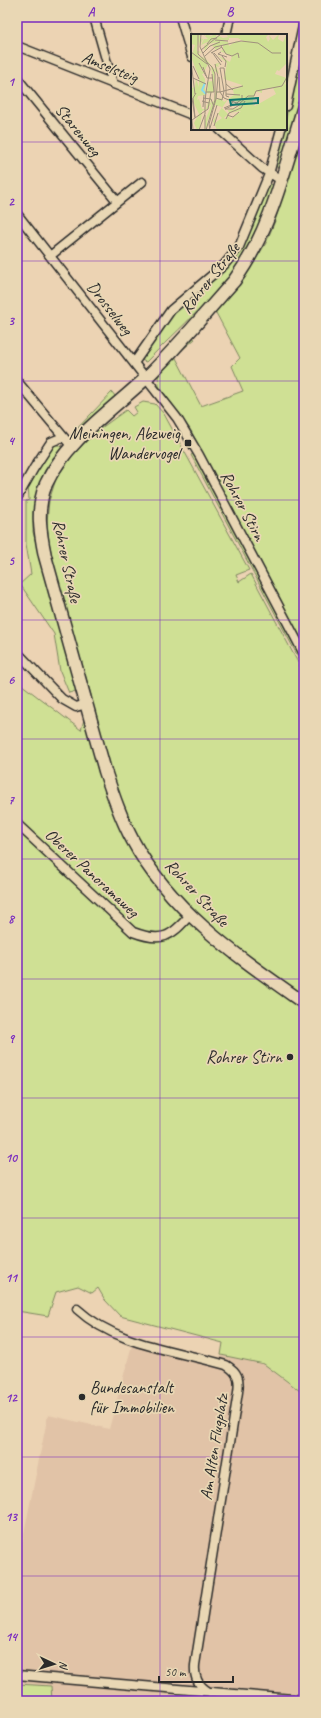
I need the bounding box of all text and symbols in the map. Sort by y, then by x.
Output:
text: A [88,4,96,20]
text: B [227,4,235,20]
inset map [191,34,287,130]
street label: Amselsteig [79,46,142,88]
text: 1 [8,74,16,90]
street label: Starenweg [51,100,107,162]
text: 2 [8,194,15,210]
street label: Rohrer Straße [176,237,245,318]
street label: Drosselweg [82,277,138,340]
text: 3 [8,313,15,329]
place label: Meiningen, Abzweig Wandervogel [69,423,183,464]
text: 4 [8,433,16,449]
marker: Meiningen, Abzweig Wandervogel [183,438,193,448]
street label: Rohrer Stirn [216,468,271,546]
street label: Rohrer Straße [48,518,86,606]
text: 5 [8,553,15,569]
text: 6 [8,672,15,688]
text: 7 [8,792,15,808]
street label: Oberer Panoramaweg [41,824,145,923]
street label: Rohrer Straße [161,855,234,932]
text: 8 [8,911,16,927]
text: 9 [8,1031,15,1047]
place label: Rohrer Stirn [206,1047,283,1068]
marker: Rohrer Stirn [285,1052,295,1062]
text: 10 [5,1150,18,1166]
text: 11 [5,1270,19,1286]
place label: Bundesanstalt für Immobilien [90,1377,175,1418]
text: 12 [5,1390,18,1406]
street label: Am Alten Flugplatz [195,1391,233,1501]
marker: Bundesanstalt für Immobilien [77,1392,87,1402]
text: 13 [5,1509,18,1525]
text: 14 [5,1629,19,1645]
north arrow [34,1644,74,1684]
scale bar [159,1658,233,1684]
text: N [57,1661,71,1671]
text: 50 m [165,1664,187,1680]

